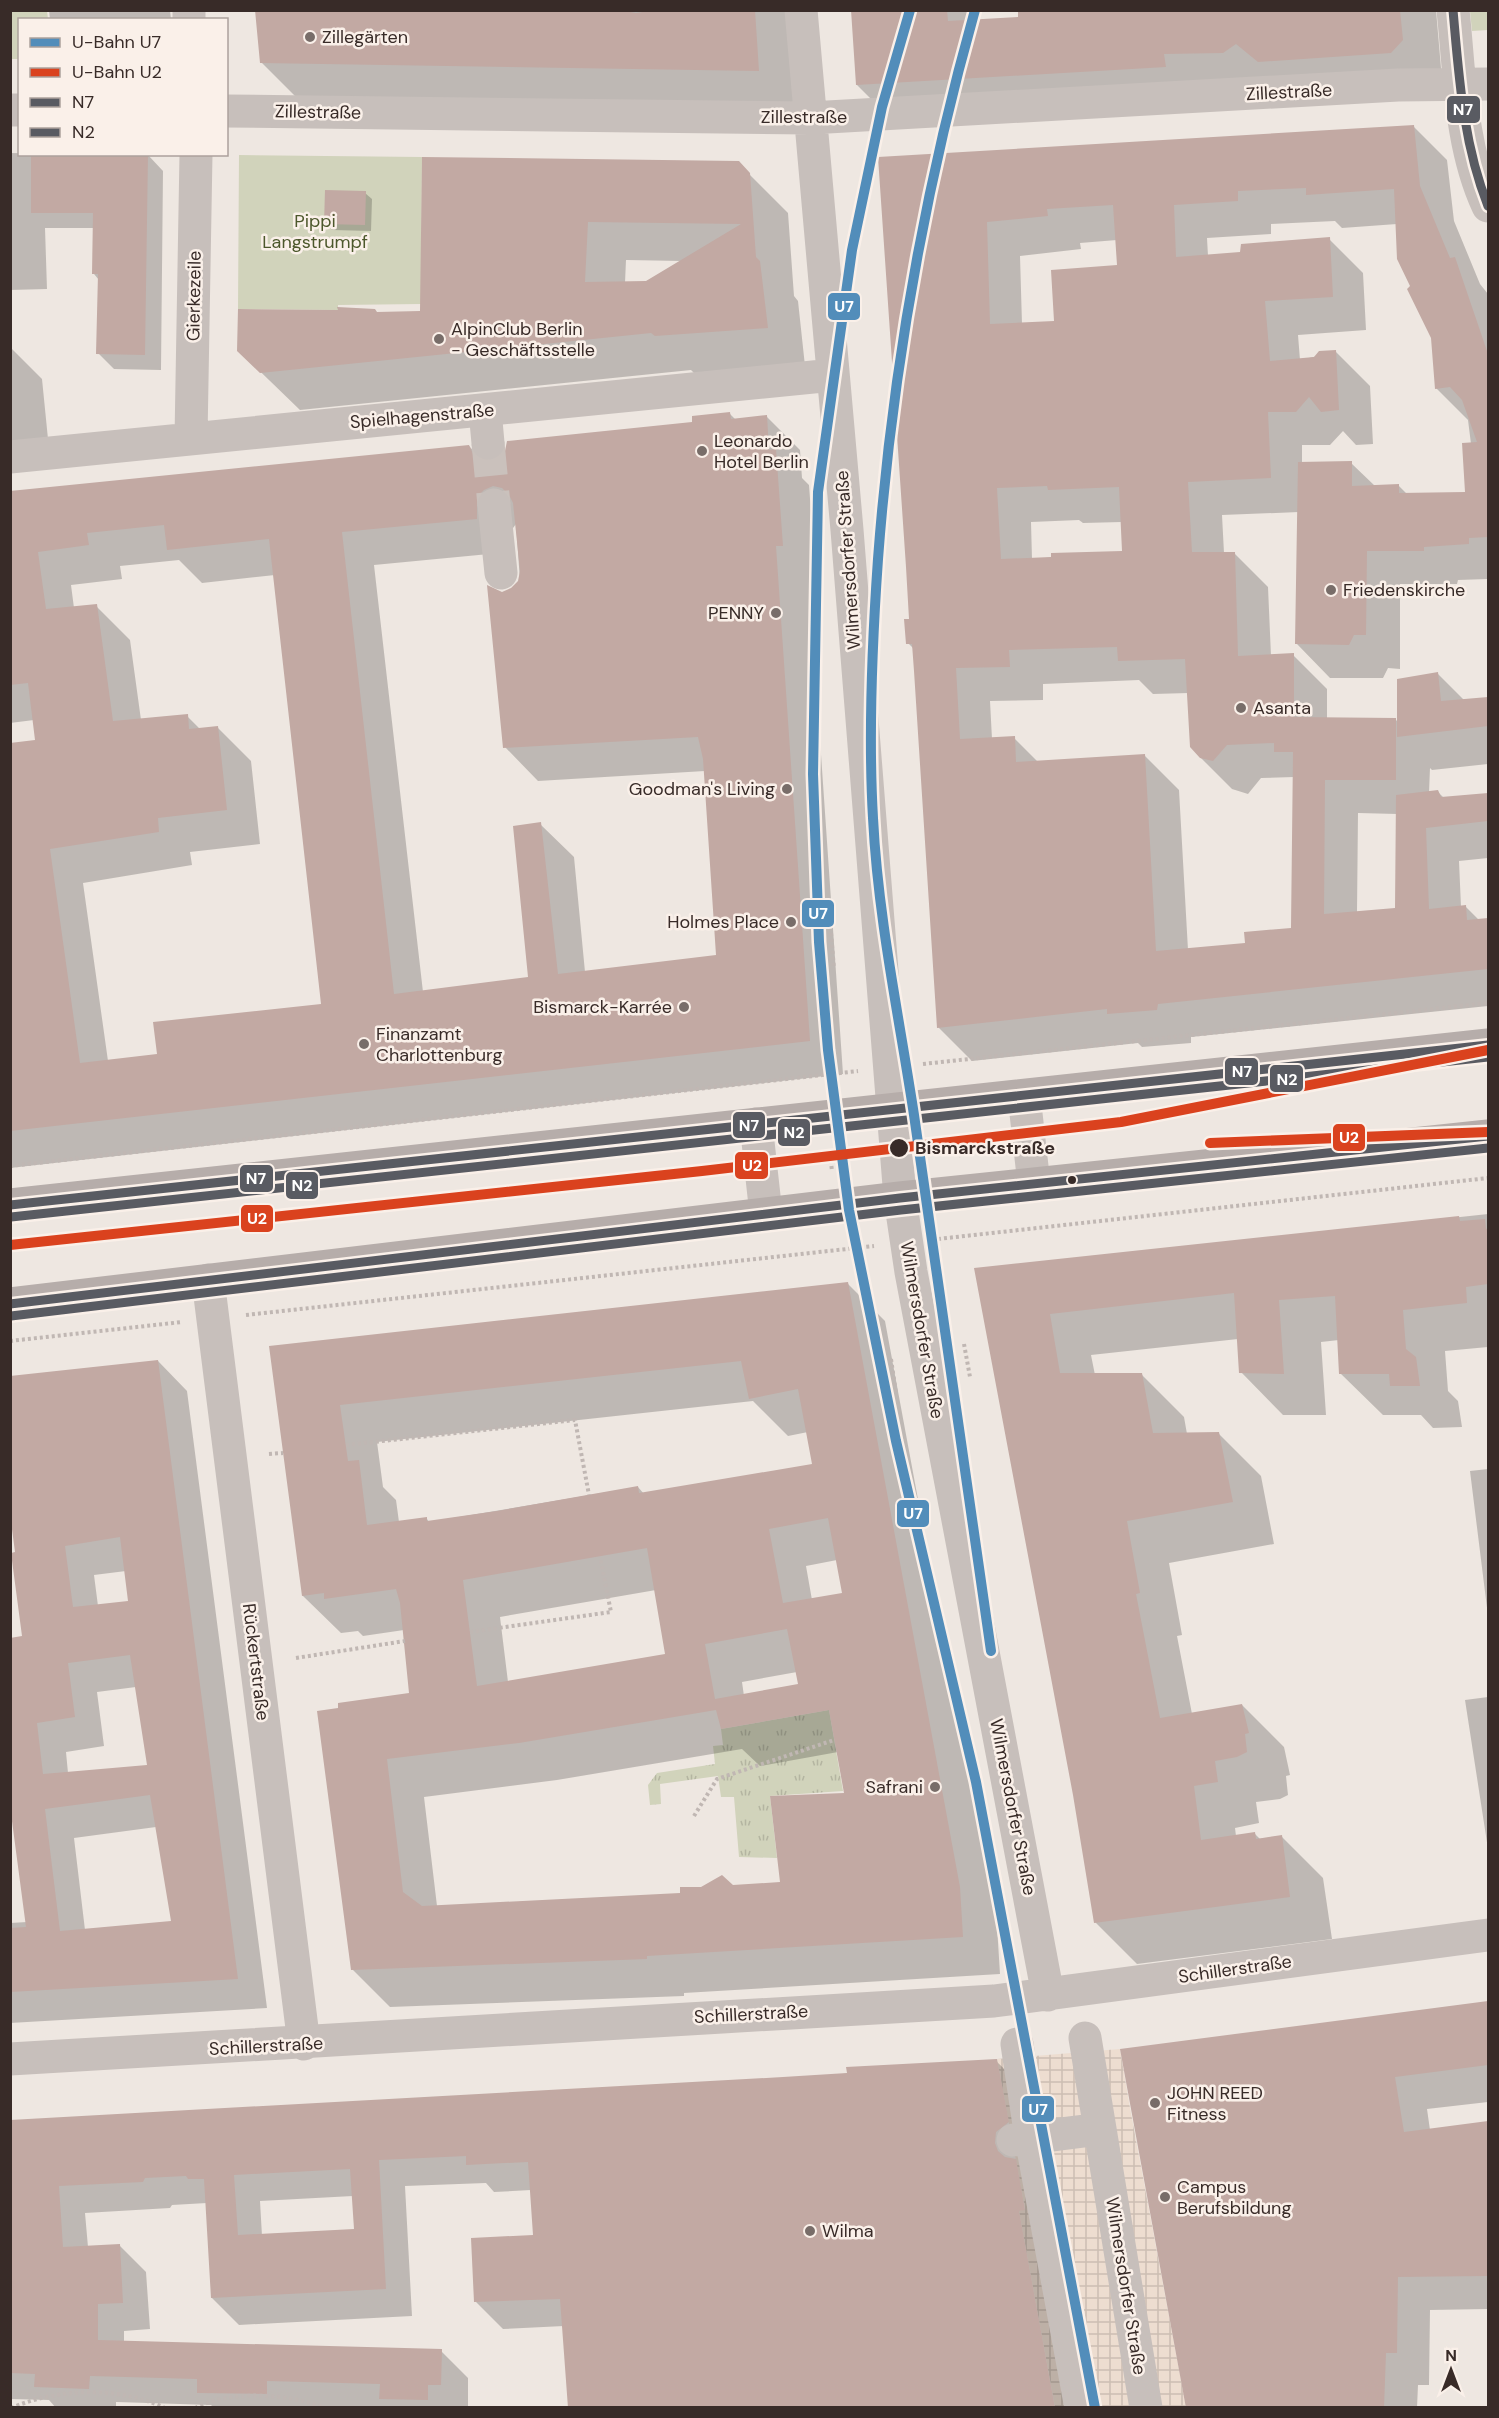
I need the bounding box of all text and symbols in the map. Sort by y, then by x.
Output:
legend [18,18,228,156]
place label: Zillegärten [322,25,408,49]
text: U-Bahn U7 [72,30,161,54]
marker: Zillegärten [303,30,317,44]
text: U-Bahn U2 [72,60,162,84]
street label: Zillestraße [1245,78,1333,106]
text: N7 [72,90,94,114]
line badge: N7 [1446,95,1481,124]
street label: Zillestraße [275,99,361,125]
text: N7 [1453,99,1474,120]
street label: Zillestraße [761,105,847,129]
text: N2 [72,120,95,144]
park label: Pippi Langstrumpf [262,209,368,254]
street label: Gierkezeile [181,251,207,341]
line badge: U7 [827,292,861,321]
text: U7 [834,296,854,317]
place label: AlpinClub Berlin - Geschäftsstelle [451,317,595,362]
marker: AlpinClub Berlin - Geschäftsstelle [432,332,446,346]
street label: Spielhagenstraße [349,398,495,434]
place label: Leonardo Hotel Berlin [714,429,809,474]
marker: Leonardo Hotel Berlin [695,444,709,458]
street label: Wilmersdorfer Straße [830,470,866,650]
place label: Friedenskirche [1343,578,1465,602]
marker: Friedenskirche [1324,583,1338,597]
place label: PENNY [708,601,765,625]
marker: PENNY [769,606,783,620]
place label: Asanta [1253,696,1311,720]
marker: Asanta [1234,701,1248,715]
place label: Goodman's Living [629,777,775,801]
marker: Goodman's Living [780,782,794,796]
line badge: U7 [801,899,835,928]
text: U7 [808,903,828,924]
place label: Holmes Place [667,910,779,934]
marker: Holmes Place [784,915,798,929]
place label: Bismarck-Karrée [533,995,672,1019]
marker: Bismarck-Karrée [677,1000,691,1014]
place label: Finanzamt Charlottenburg [376,1022,503,1067]
marker: Finanzamt Charlottenburg [357,1037,371,1051]
line badge: N7 [1224,1057,1259,1086]
text: N7 [1232,1061,1253,1082]
line badge: N2 [1269,1064,1304,1093]
text: N2 [1277,1069,1297,1090]
line badge: N7 [732,1111,766,1139]
text: N7 [739,1115,760,1136]
line badge: N2 [777,1118,811,1147]
text: N2 [784,1122,804,1143]
line badge: U2 [1332,1123,1366,1152]
text: U2 [1339,1127,1359,1148]
place label: Bismarckstraße [915,1136,1055,1160]
marker: Bismarckstraße [888,1137,910,1159]
line badge: U2 [734,1151,769,1180]
text: U2 [742,1155,762,1176]
line badge: N7 [239,1164,274,1193]
text: N7 [246,1168,267,1189]
line badge: N2 [285,1171,319,1200]
unlabelled marker [1066,1174,1078,1186]
text: N2 [292,1175,312,1196]
line badge: U2 [240,1204,274,1233]
text: U2 [247,1208,267,1229]
street label: Wilmersdorfer Straße [895,1239,949,1421]
line badge: U7 [896,1499,930,1528]
text: U7 [903,1503,923,1524]
street label: Rückertstraße [237,1602,275,1722]
street label: Wilmersdorfer Straße [984,1717,1042,1897]
place label: Safrani [866,1775,923,1799]
marker: Safrani [928,1780,942,1794]
street label: Schillerstraße [1177,1949,1293,1989]
street label: Schillerstraße [693,1999,809,2029]
street label: Schillerstraße [208,2031,324,2061]
place label: JOHN REED Fitness [1167,2081,1263,2126]
line badge: U7 [1021,2095,1055,2123]
marker: JOHN REED Fitness [1148,2096,1162,2110]
text: U7 [1028,2099,1048,2120]
place label: Campus Berufsbildung [1177,2175,1291,2220]
marker: Campus Berufsbildung [1158,2190,1172,2204]
street label: Wilmersdorfer Straße [1100,2195,1152,2377]
place label: Wilma [822,2219,874,2243]
marker: Wilma [803,2224,817,2238]
north arrow [1421,2340,1481,2400]
text: N [1445,2345,1457,2366]

